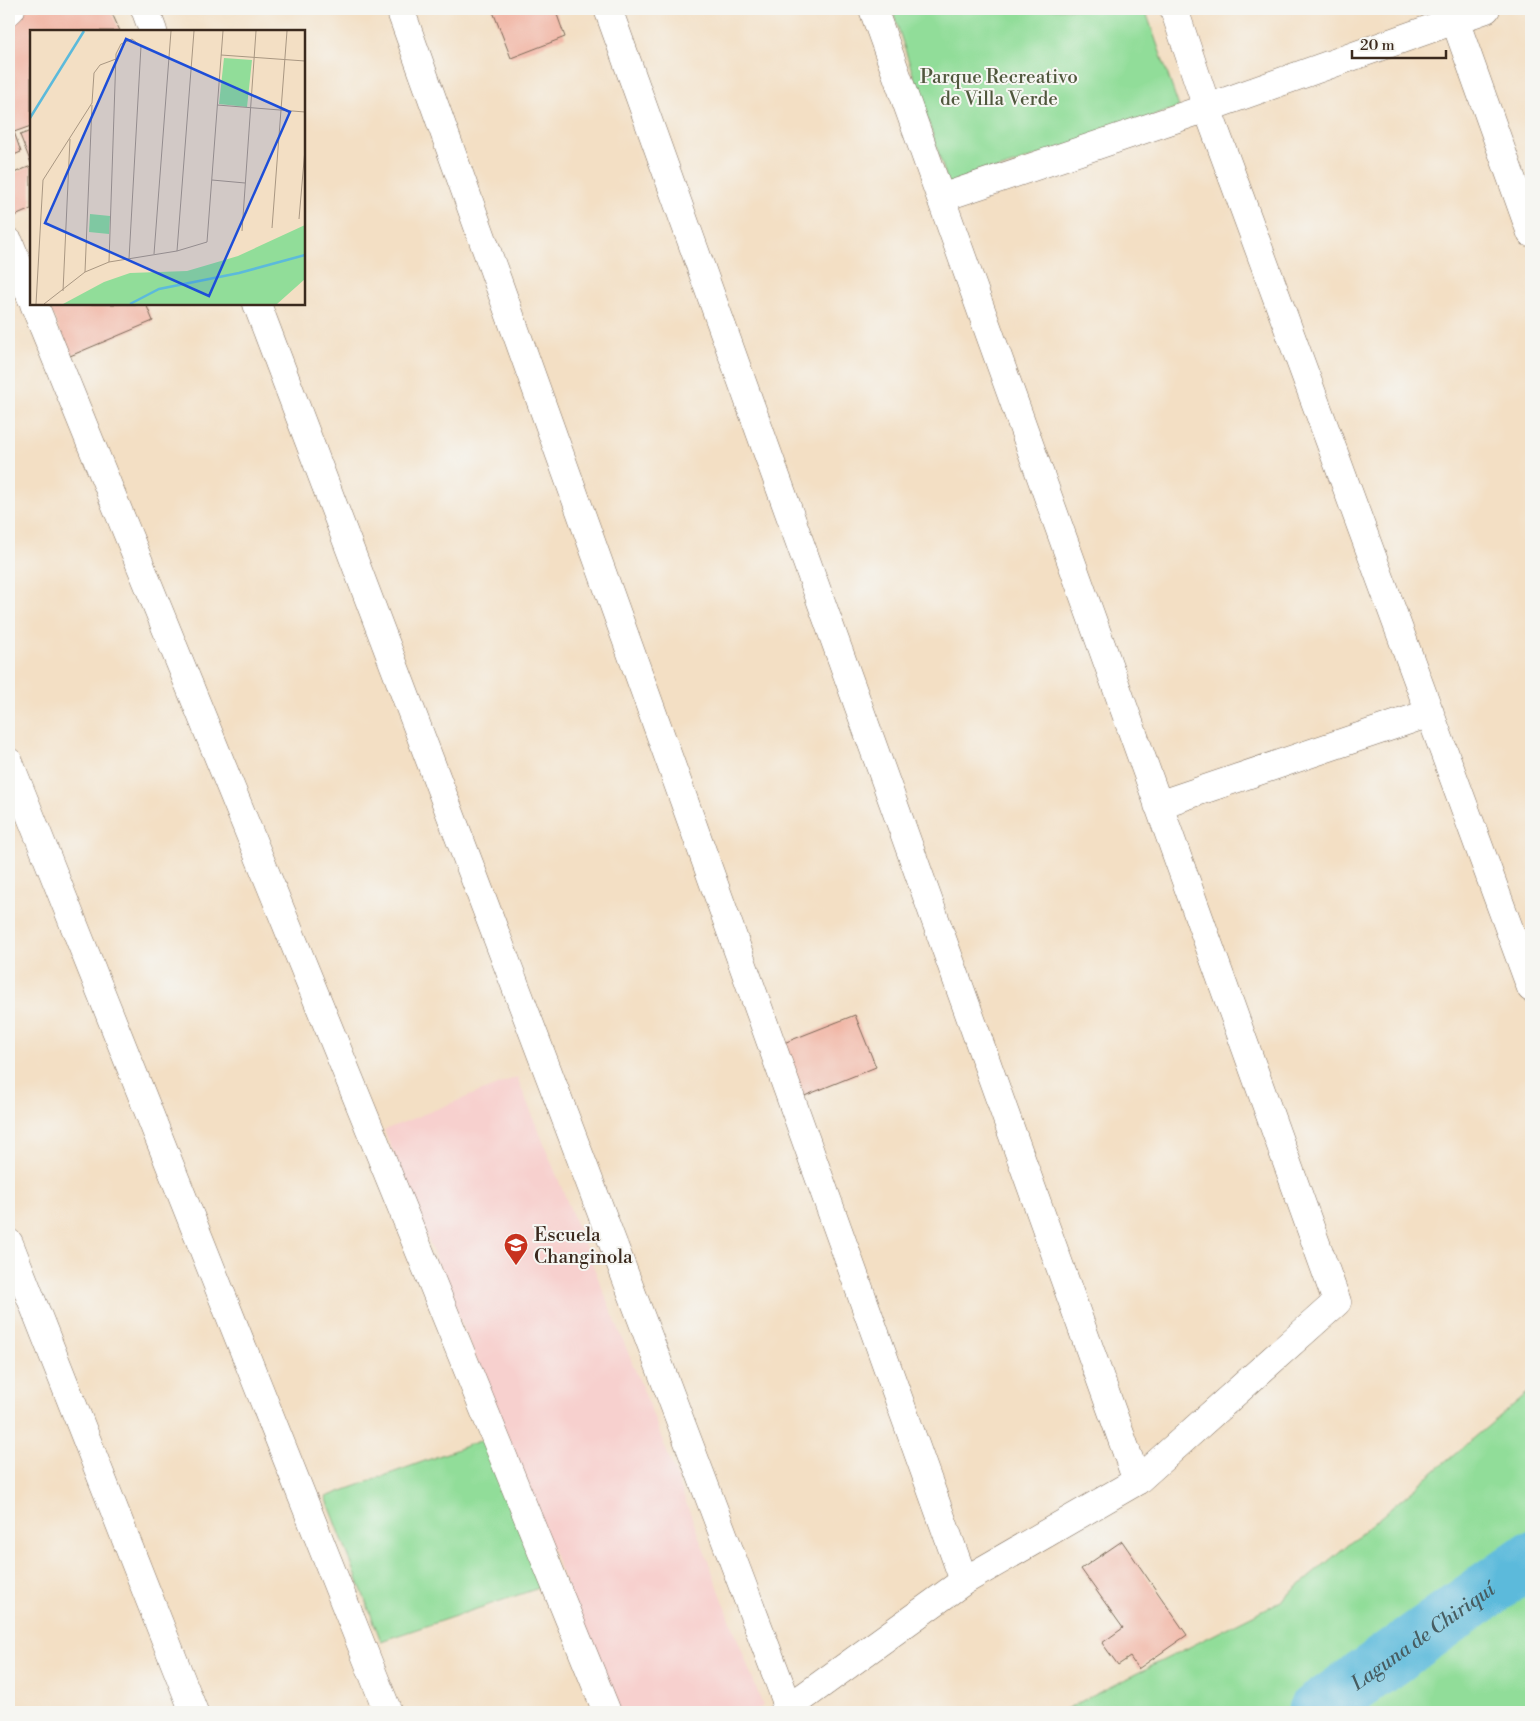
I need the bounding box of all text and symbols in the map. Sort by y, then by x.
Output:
scale bar [1352,28,1446,60]
inset map [30,30,305,305]
text: 20 m [1360,36,1395,55]
park label: Parque Recreativo de Villa Verde [920,65,1078,111]
place label: Escuela Changinola [534,1223,633,1269]
school or university icon: Escuela Changinola [503,1232,529,1266]
water label: Laguna de Chiriquí [1346,1576,1503,1697]

